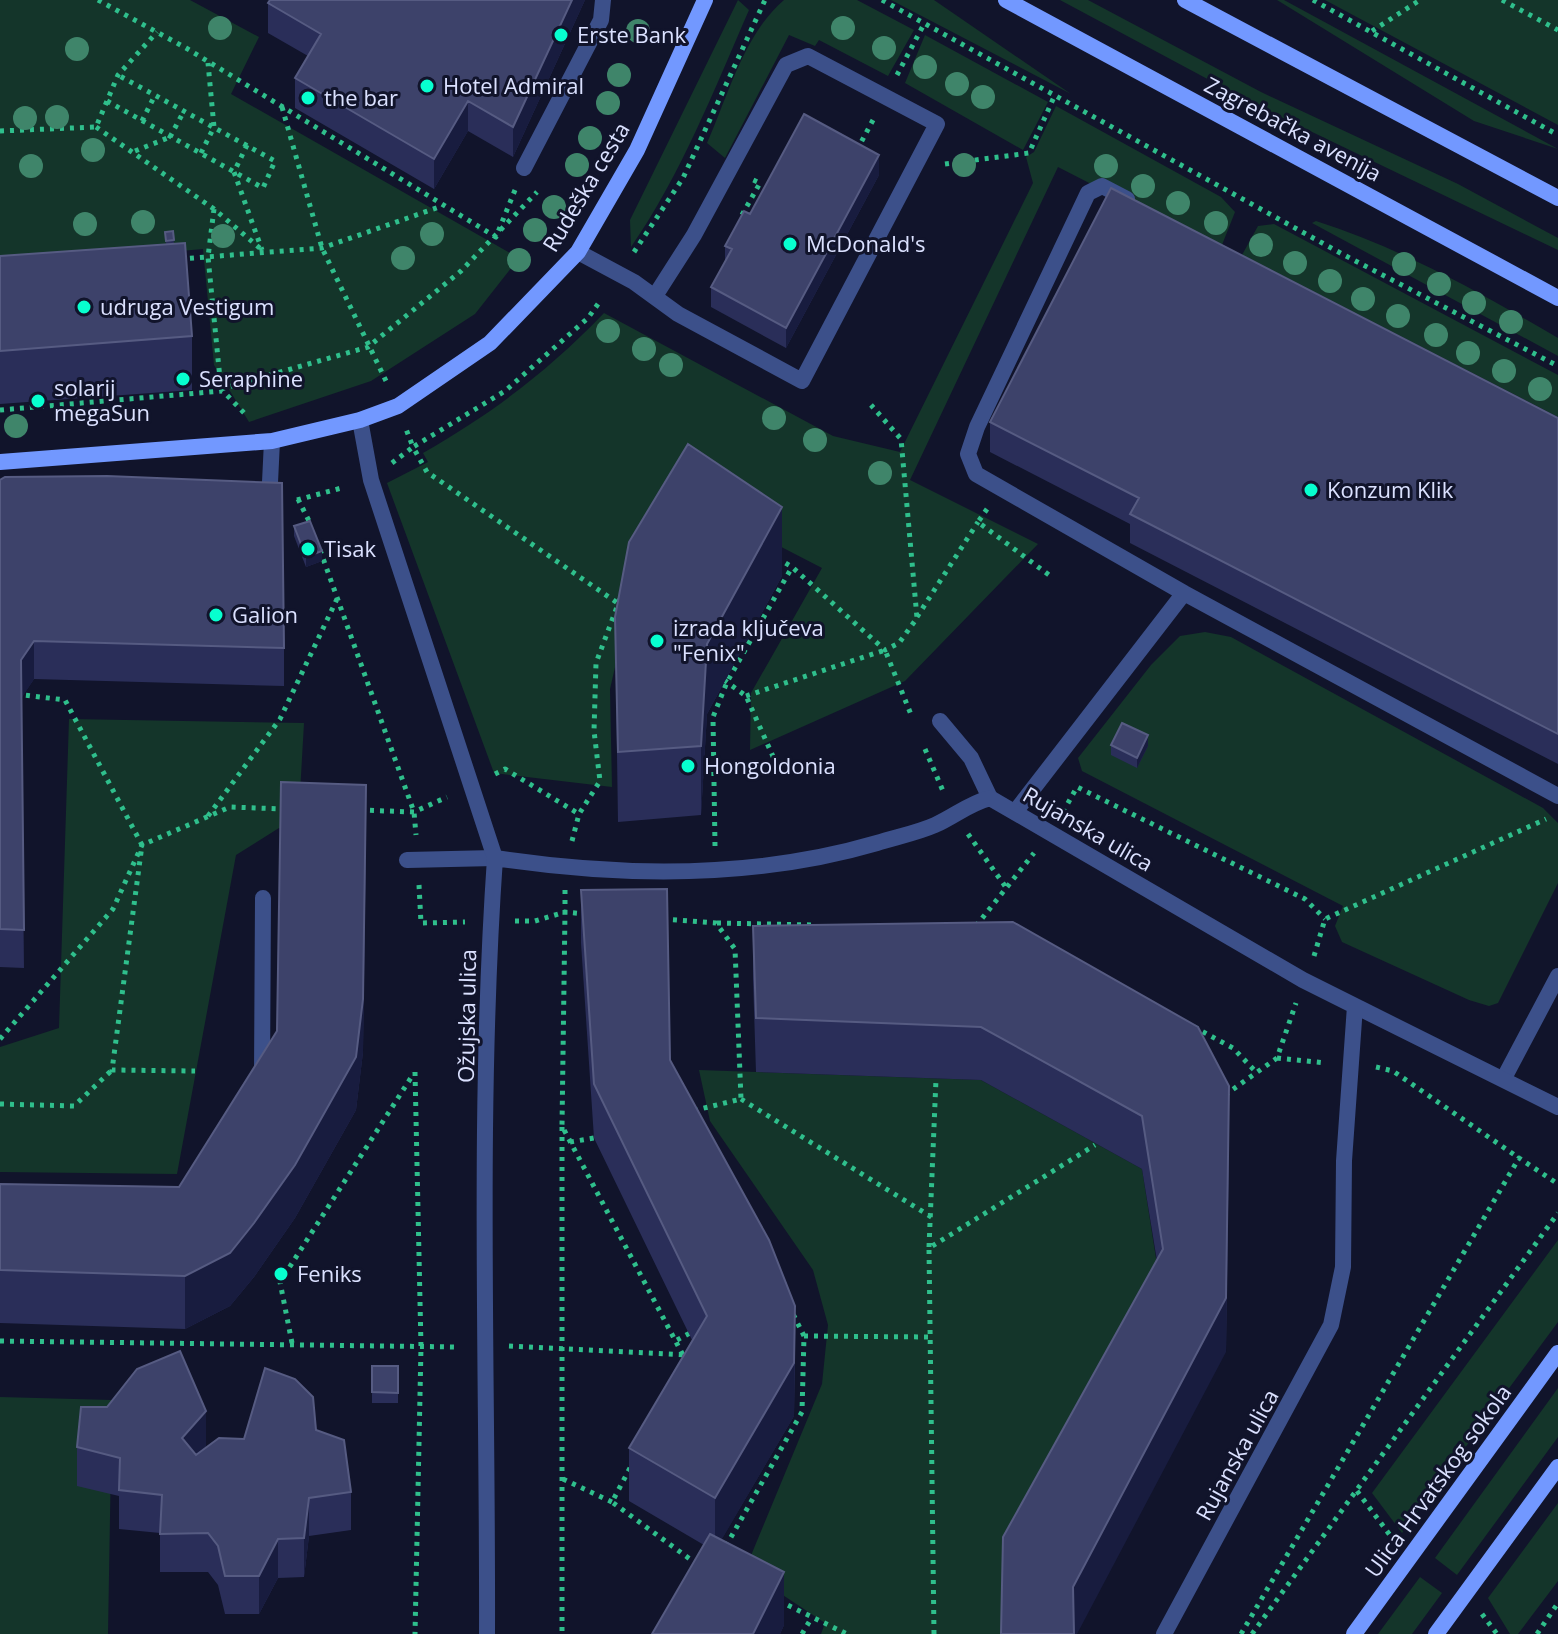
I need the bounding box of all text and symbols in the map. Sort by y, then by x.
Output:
place label: Erste Bank [577,19,687,49]
marker: Erste Bank [552,26,570,44]
street label: Zagrebačka avenija [1200,69,1387,187]
place label: Hotel Admiral [443,70,584,100]
marker: Hotel Admiral [418,77,436,95]
place label: the bar [324,82,398,112]
marker: the bar [299,89,317,107]
street label: Rudeška cesta [535,116,636,257]
place label: McDonald's [806,228,926,258]
marker: McDonald's [781,235,799,253]
place label: udruga Vestigum [100,291,274,321]
marker: udruga Vestigum [75,298,93,316]
place label: Seraphine [199,363,303,393]
marker: Seraphine [174,370,192,388]
place label: solarij megaSun [54,372,150,427]
marker: solarij megaSun [29,392,47,410]
place label: Konzum Klik [1327,474,1454,504]
marker: Konzum Klik [1302,481,1320,499]
place label: Tisak [324,533,376,563]
marker: Tisak [299,540,317,558]
place label: Galion [232,599,298,629]
marker: Galion [207,606,225,624]
place label: izrada ključeva "Fenix" [673,612,824,667]
marker: izrada ključeva "Fenix" [648,632,666,650]
place label: Hongoldonia [704,750,836,780]
marker: Hongoldonia [679,757,697,775]
street label: Rujanska ulica [1018,779,1159,878]
street label: Ožujska ulica [450,949,482,1083]
place label: Feniks [297,1258,362,1288]
marker: Feniks [272,1265,290,1283]
street label: Ulica Hrvatskog sokola [1357,1378,1517,1583]
street label: Rujanska ulica [1188,1384,1285,1525]

